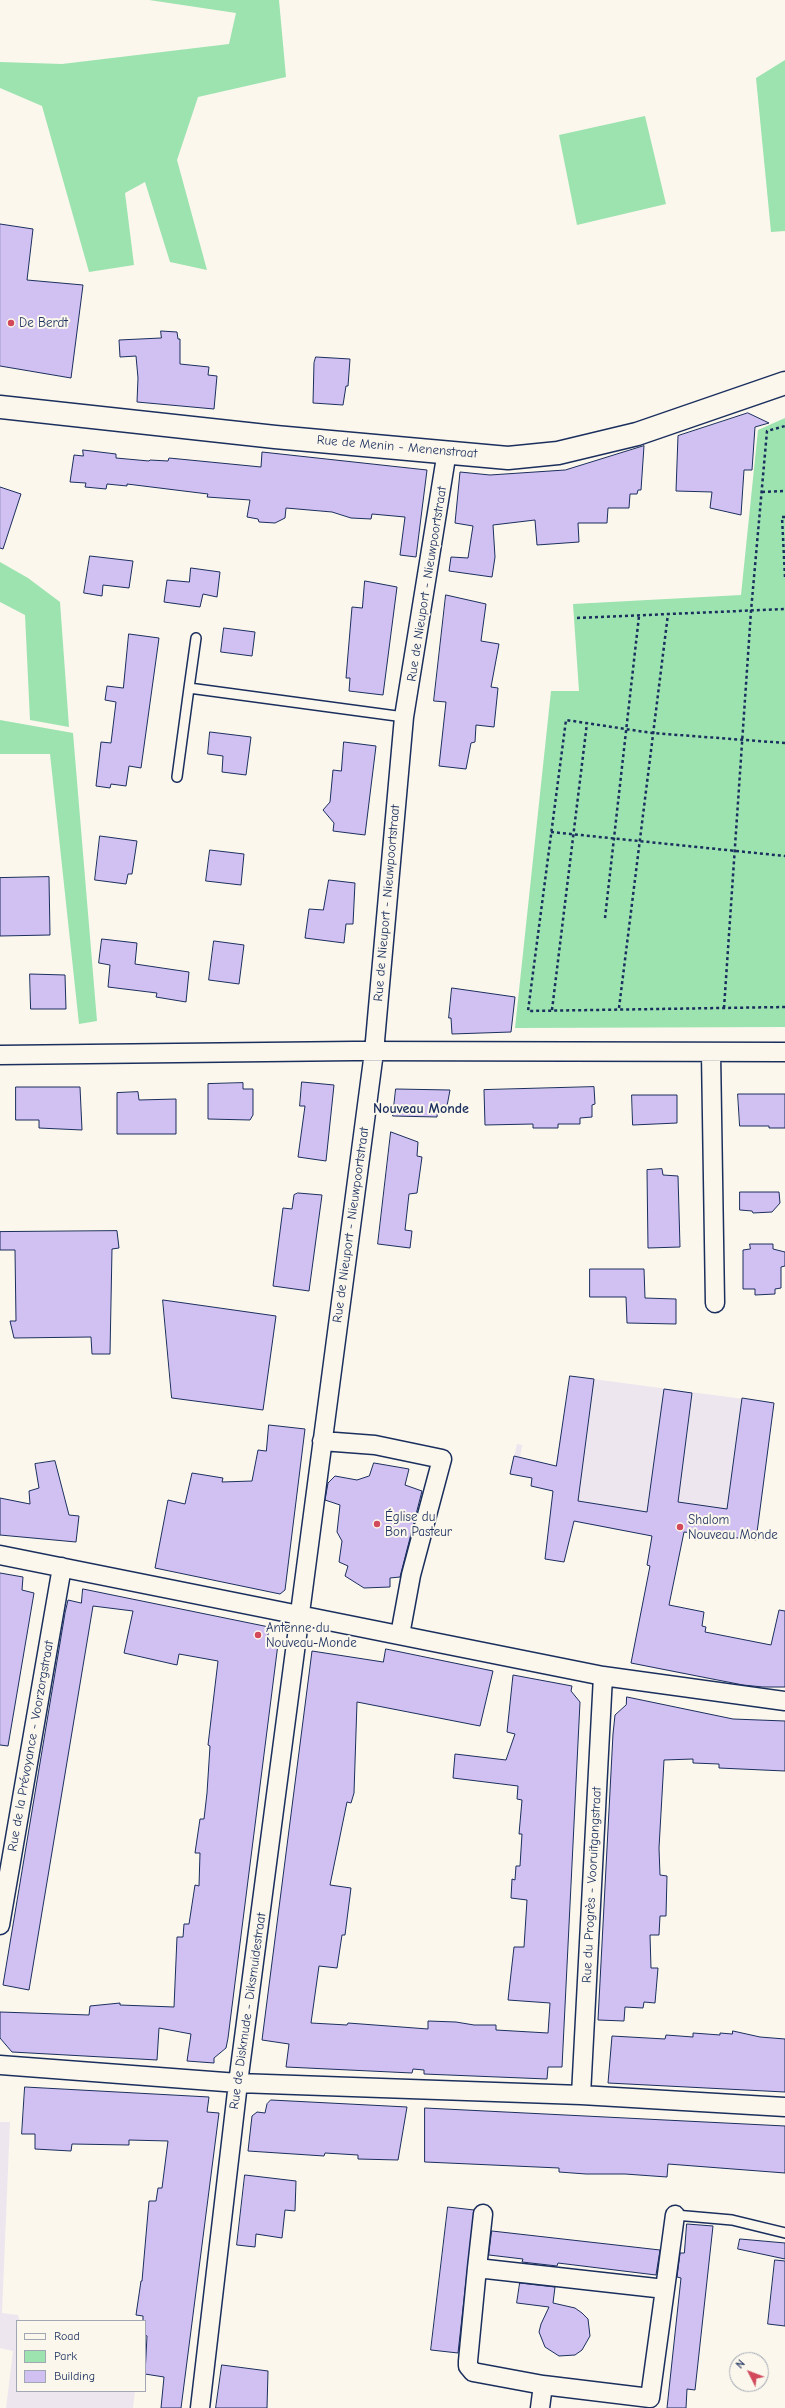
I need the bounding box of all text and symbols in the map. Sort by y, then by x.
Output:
place label: De Berdt [19,315,68,331]
marker: De Berdt [6,318,16,328]
street label: Rue de Menin - Menenstraat [316,432,478,462]
street label: Rue de Nieuport - Nieuwpoortstraat [404,485,450,683]
street label: Rue de Nieuport - Nieuwpoortstraat [371,804,403,1002]
district label: Nouveau Monde [373,1101,469,1117]
street label: Rue de Nieuport - Nieuwpoortstraat [330,1126,372,1324]
place label: Église du Bon Pasteur [385,1509,452,1540]
place label: Shalom Nouveau Monde [688,1512,778,1543]
marker: Église du Bon Pasteur [372,1519,382,1529]
marker: Shalom Nouveau Monde [675,1522,685,1532]
place label: Antenne du Nouveau-Monde [266,1620,357,1651]
marker: Antenne du Nouveau-Monde [253,1630,263,1640]
street label: Rue de la Prévoyance - Voorzorgstraat [5,1639,57,1853]
street label: Rue du Progrès - Vooruitgangstraat [579,1786,605,1984]
street label: Rue de Diskmude - Diksmuidestraat [226,1912,270,2110]
legend [16,2320,146,2392]
text: Road [54,2329,80,2343]
text: Park [54,2349,77,2363]
north arrow [729,2352,769,2392]
text: N [733,2357,748,2371]
text: Building [54,2369,95,2383]

